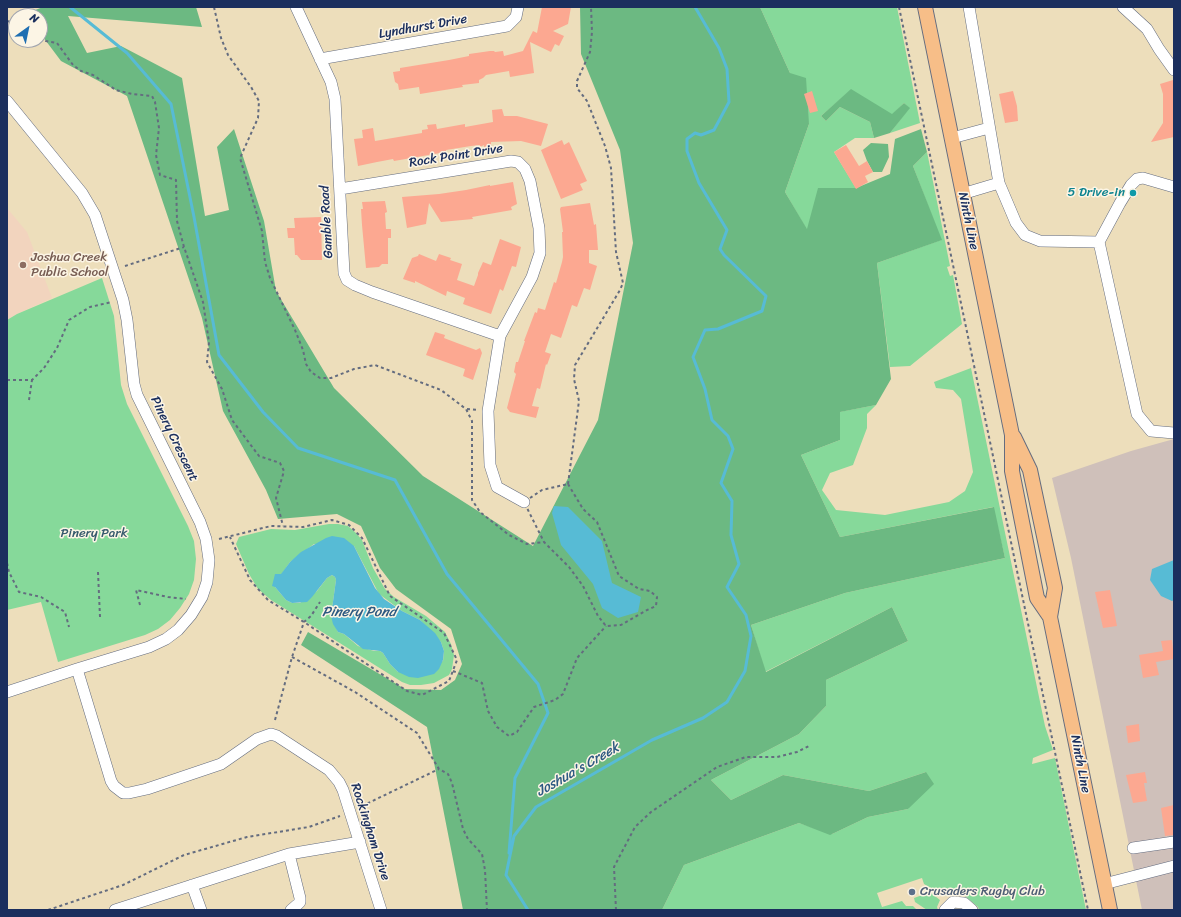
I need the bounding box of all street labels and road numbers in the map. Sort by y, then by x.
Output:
street label: Lyndhurst Drive [378,12,468,42]
street label: Rock Point Drive [408,141,504,171]
street label: Gamble Road [317,185,337,259]
street label: Ninth Line [954,191,982,251]
street label: Pinery Crescent [147,394,201,484]
street label: Ninth Line [1067,734,1093,794]
street label: Rockingham Drive [347,781,393,883]

